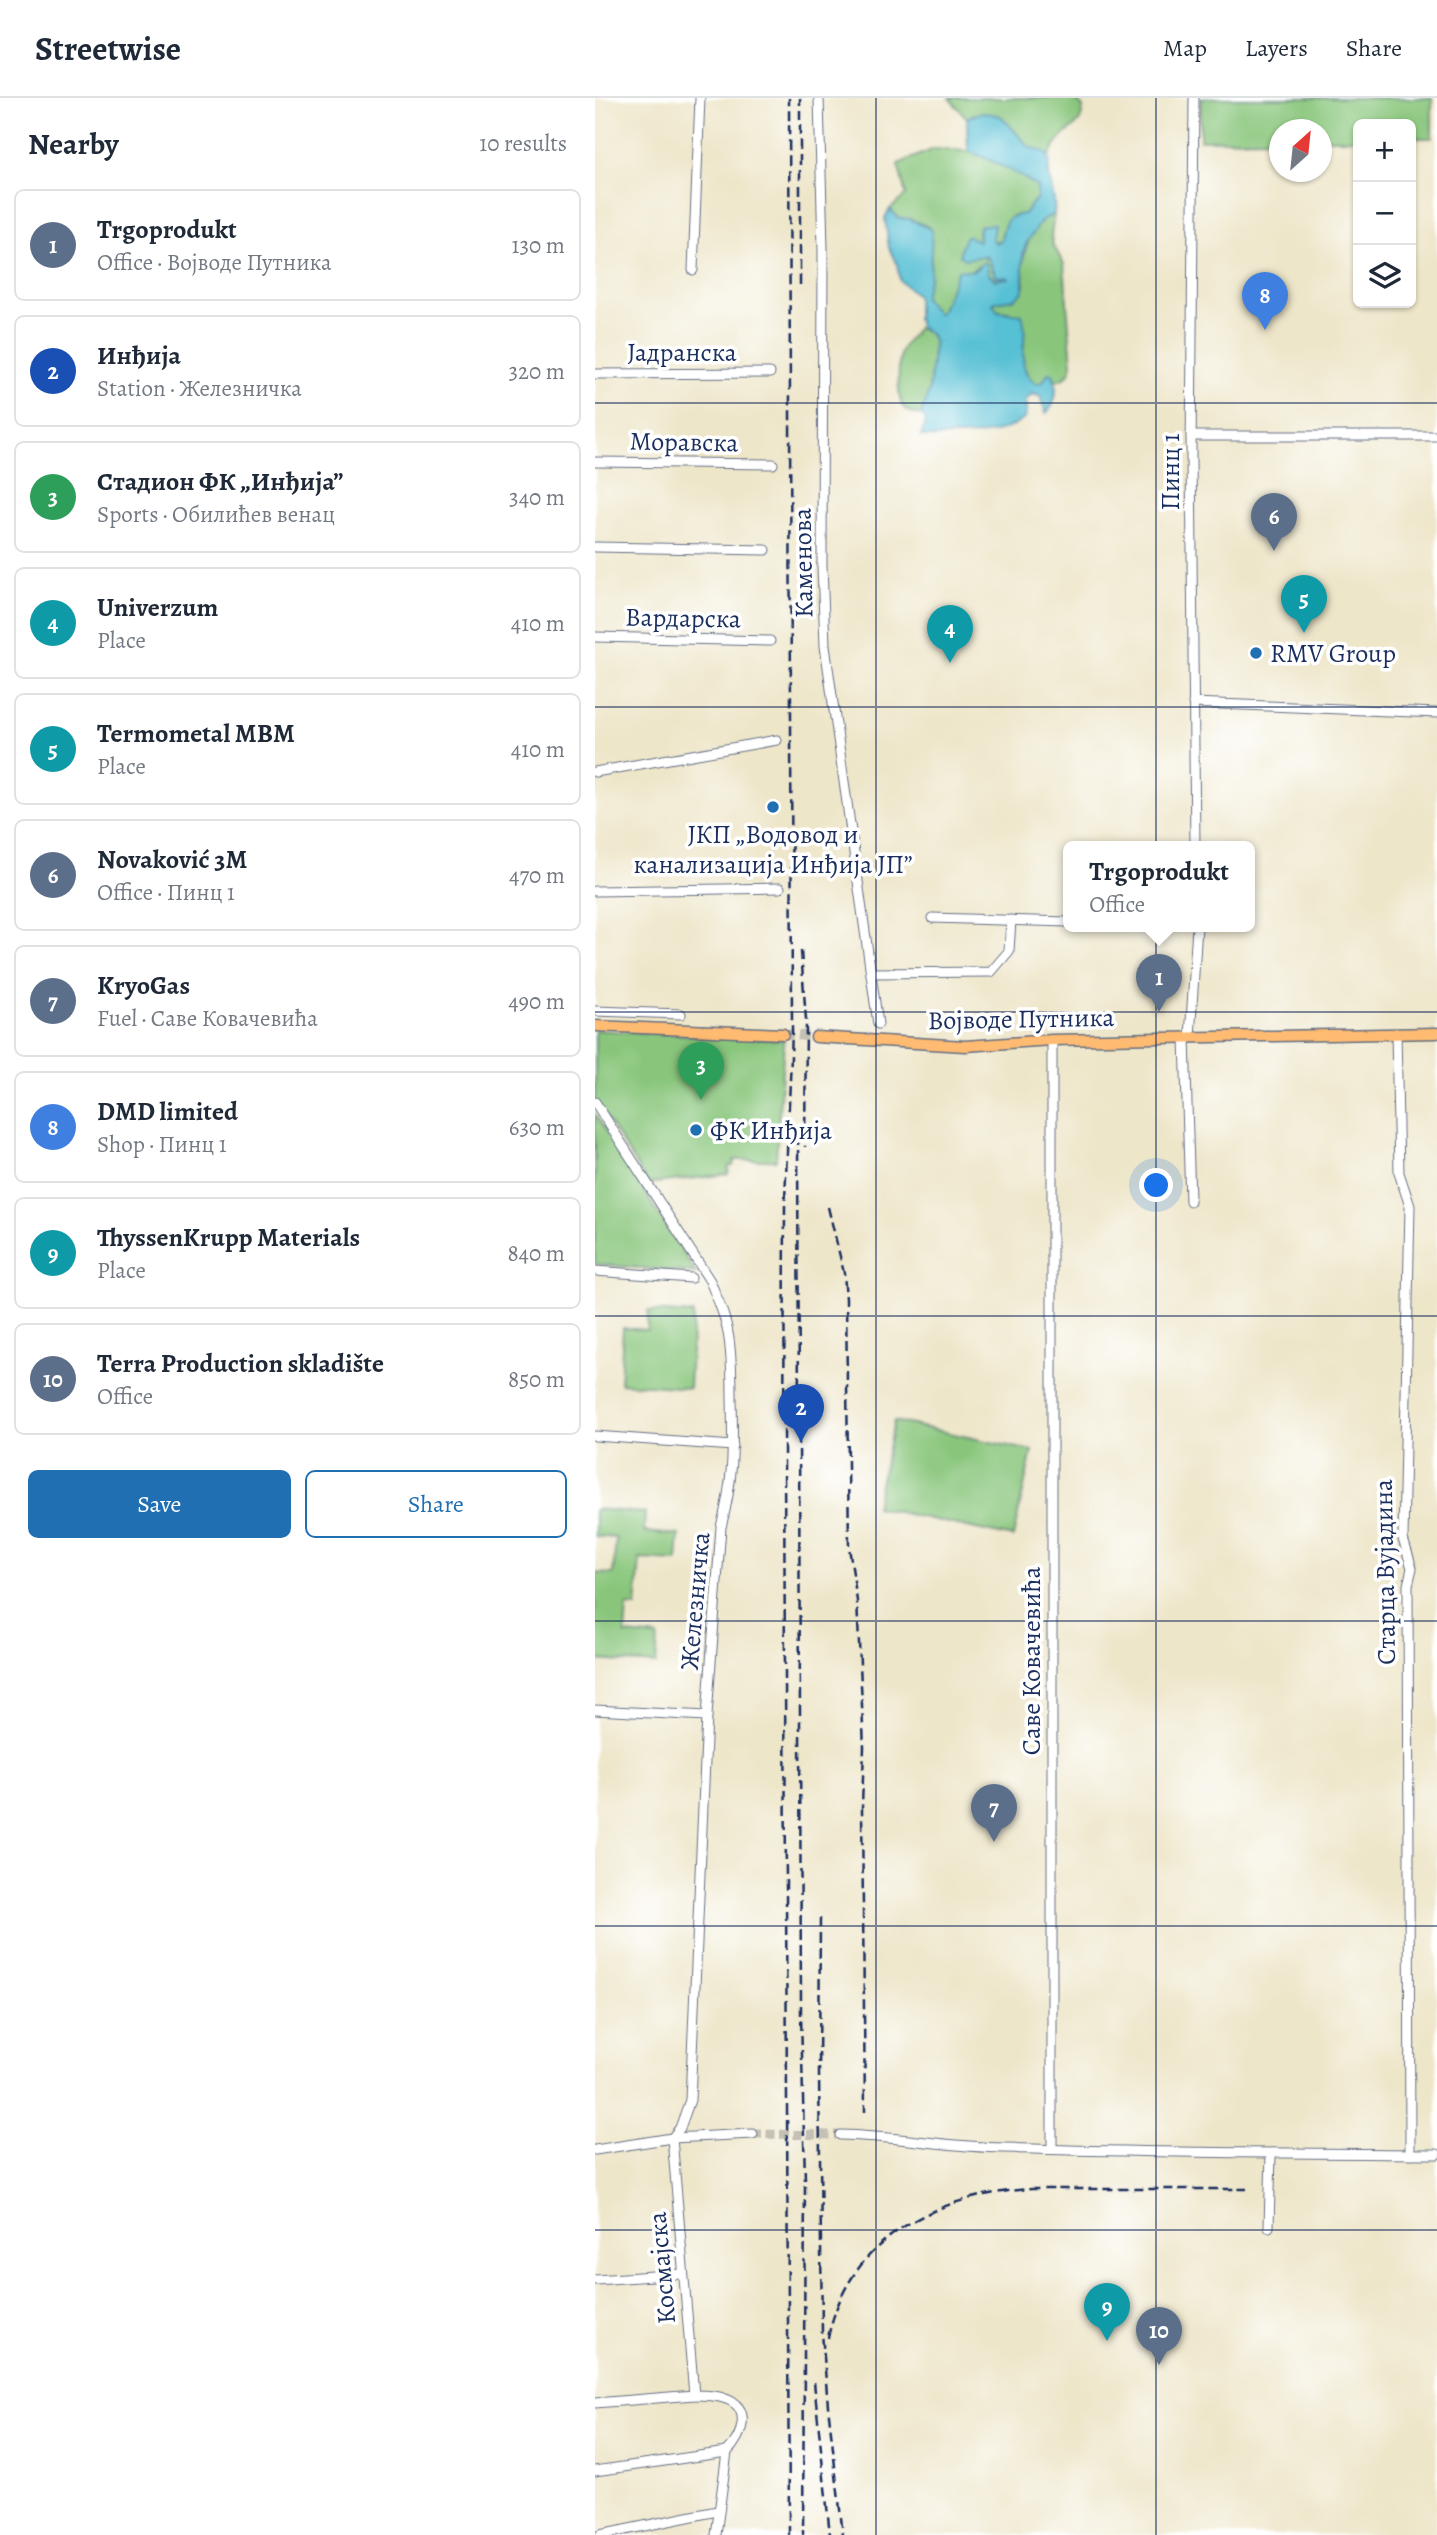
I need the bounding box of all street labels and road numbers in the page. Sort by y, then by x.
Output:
street label: Јадранска [627,335,737,370]
street label: Моравска [629,424,739,460]
street label: Пинц 1 [1153,433,1188,511]
street label: Каменова [785,508,821,618]
street label: Вардарска [625,599,741,637]
street label: Војводе Путника [927,1000,1115,1038]
street label: Старца Вујадина [1366,1479,1404,1665]
street label: Железничка [672,1530,718,1672]
street label: Саве Ковачевића [1014,1567,1049,1755]
street label: Космајска [640,2211,684,2325]

